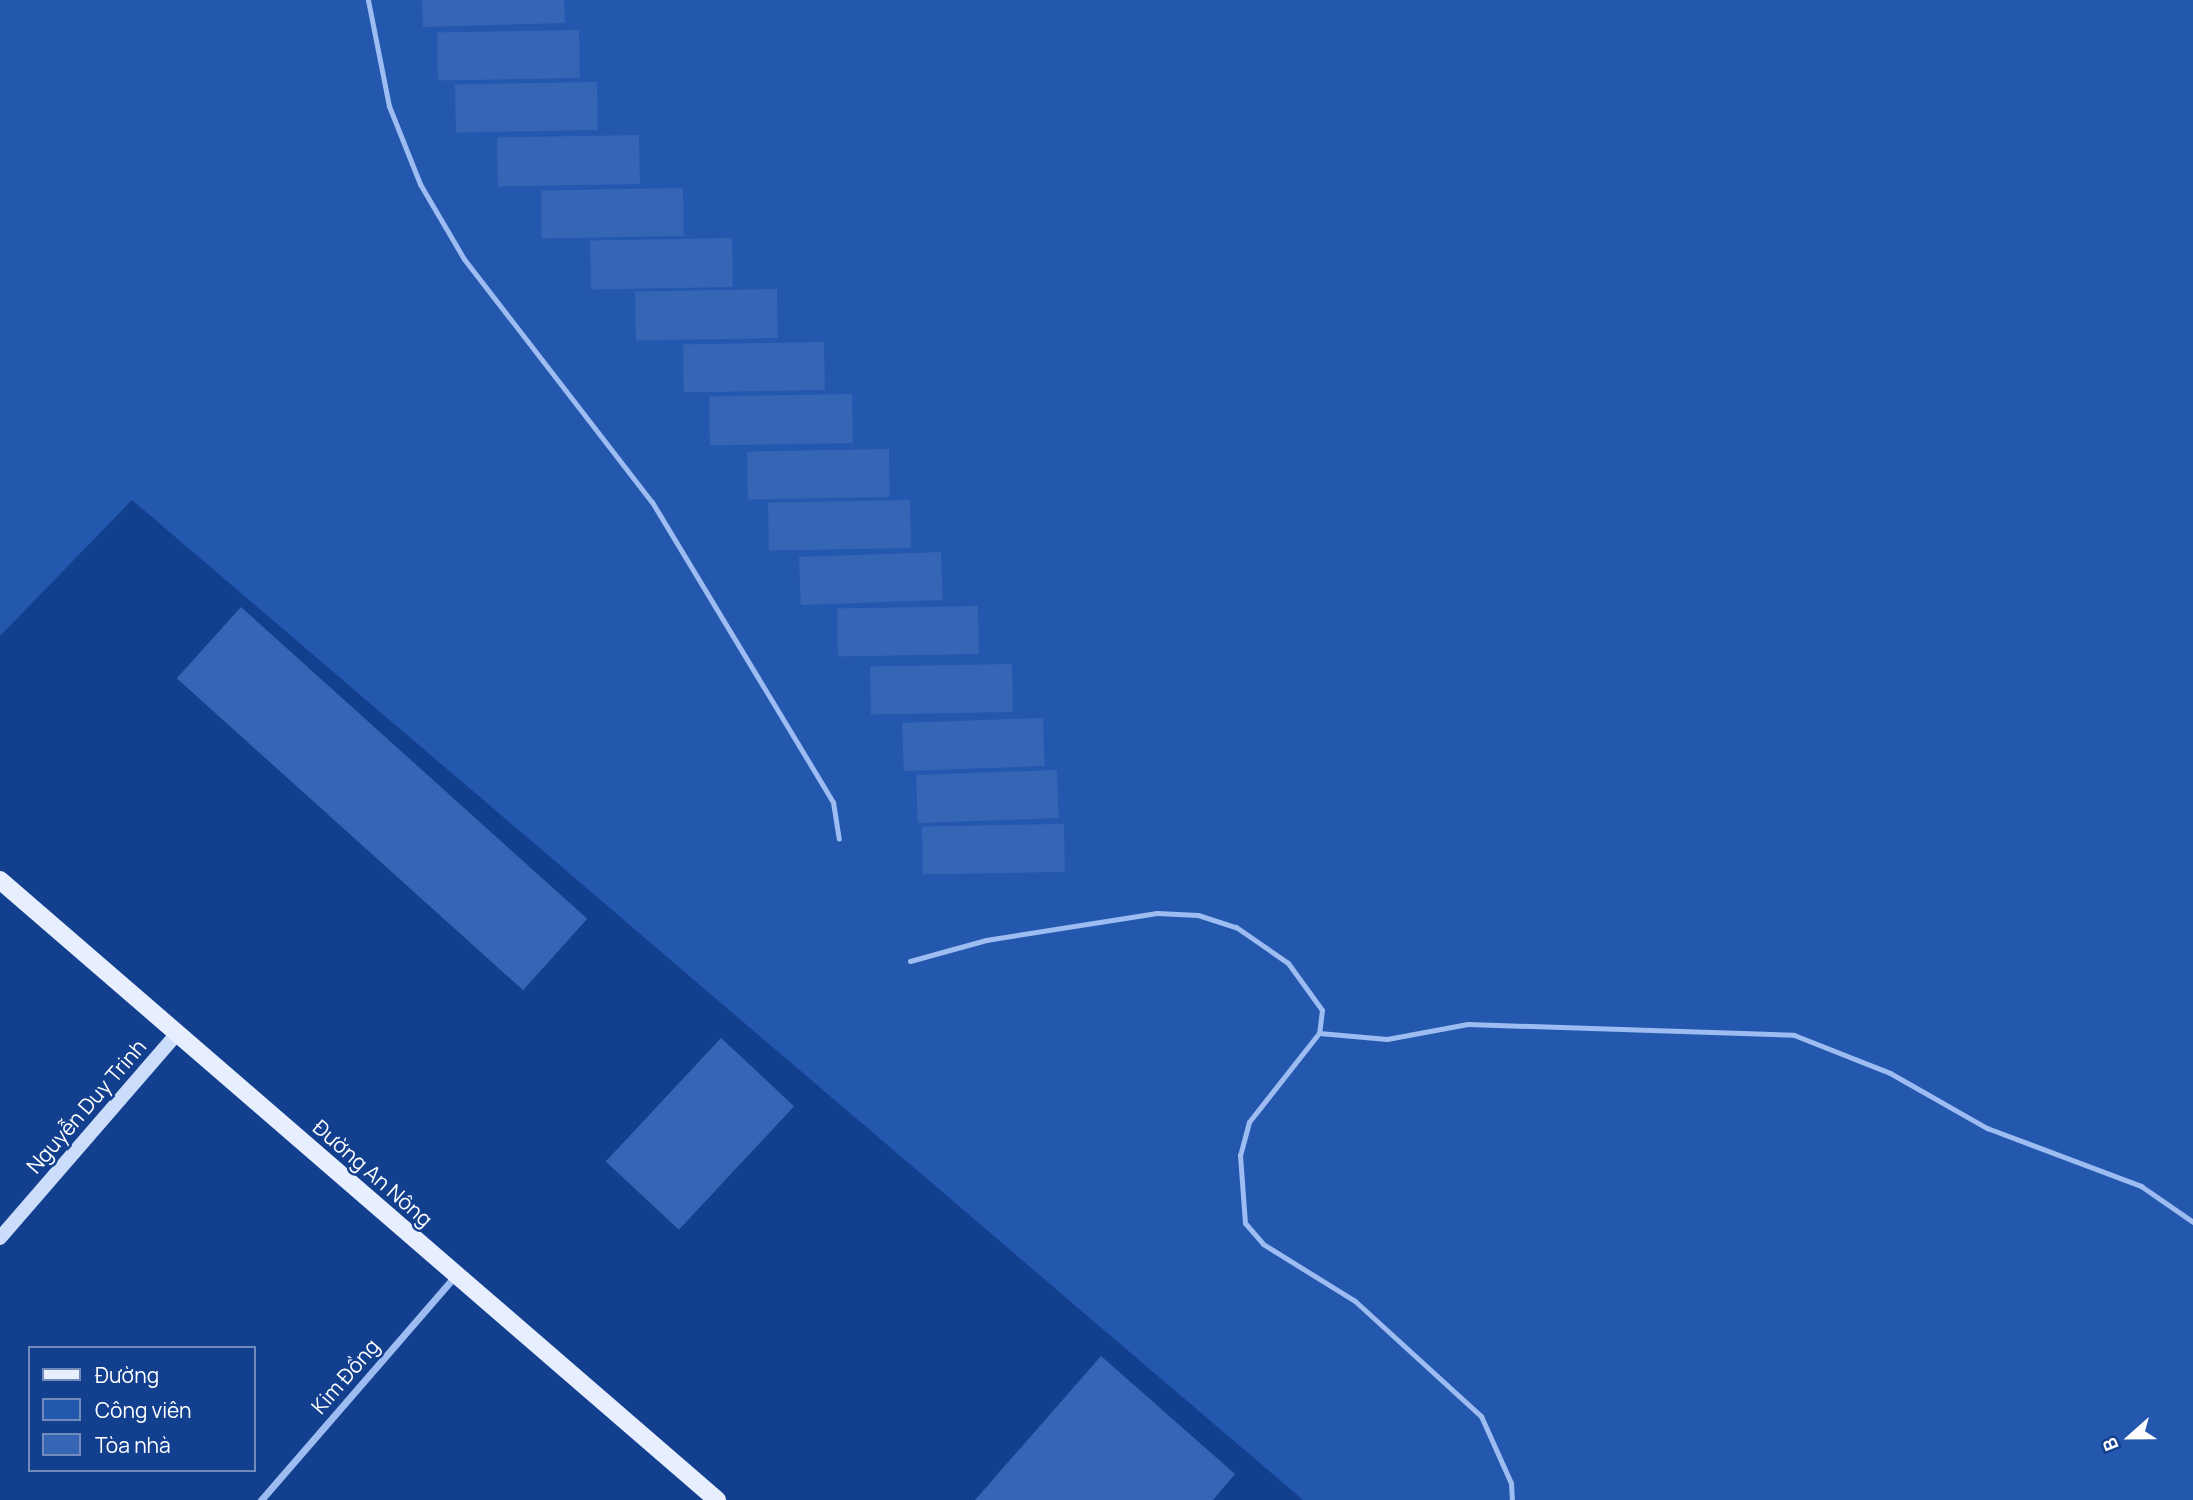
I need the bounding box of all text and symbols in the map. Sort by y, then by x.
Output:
street label: Nguyễn Duy Trinh [21,1034,151,1178]
street label: Đường An Nông [308,1114,438,1232]
street label: Kim Đồng [306,1334,384,1418]
legend [28,1346,256,1472]
text: Đường [95,1361,159,1389]
text: Công viên [95,1396,192,1424]
north arrow [2095,1402,2165,1472]
text: Tòa nhà [95,1431,171,1459]
text: B [2096,1434,2125,1455]

